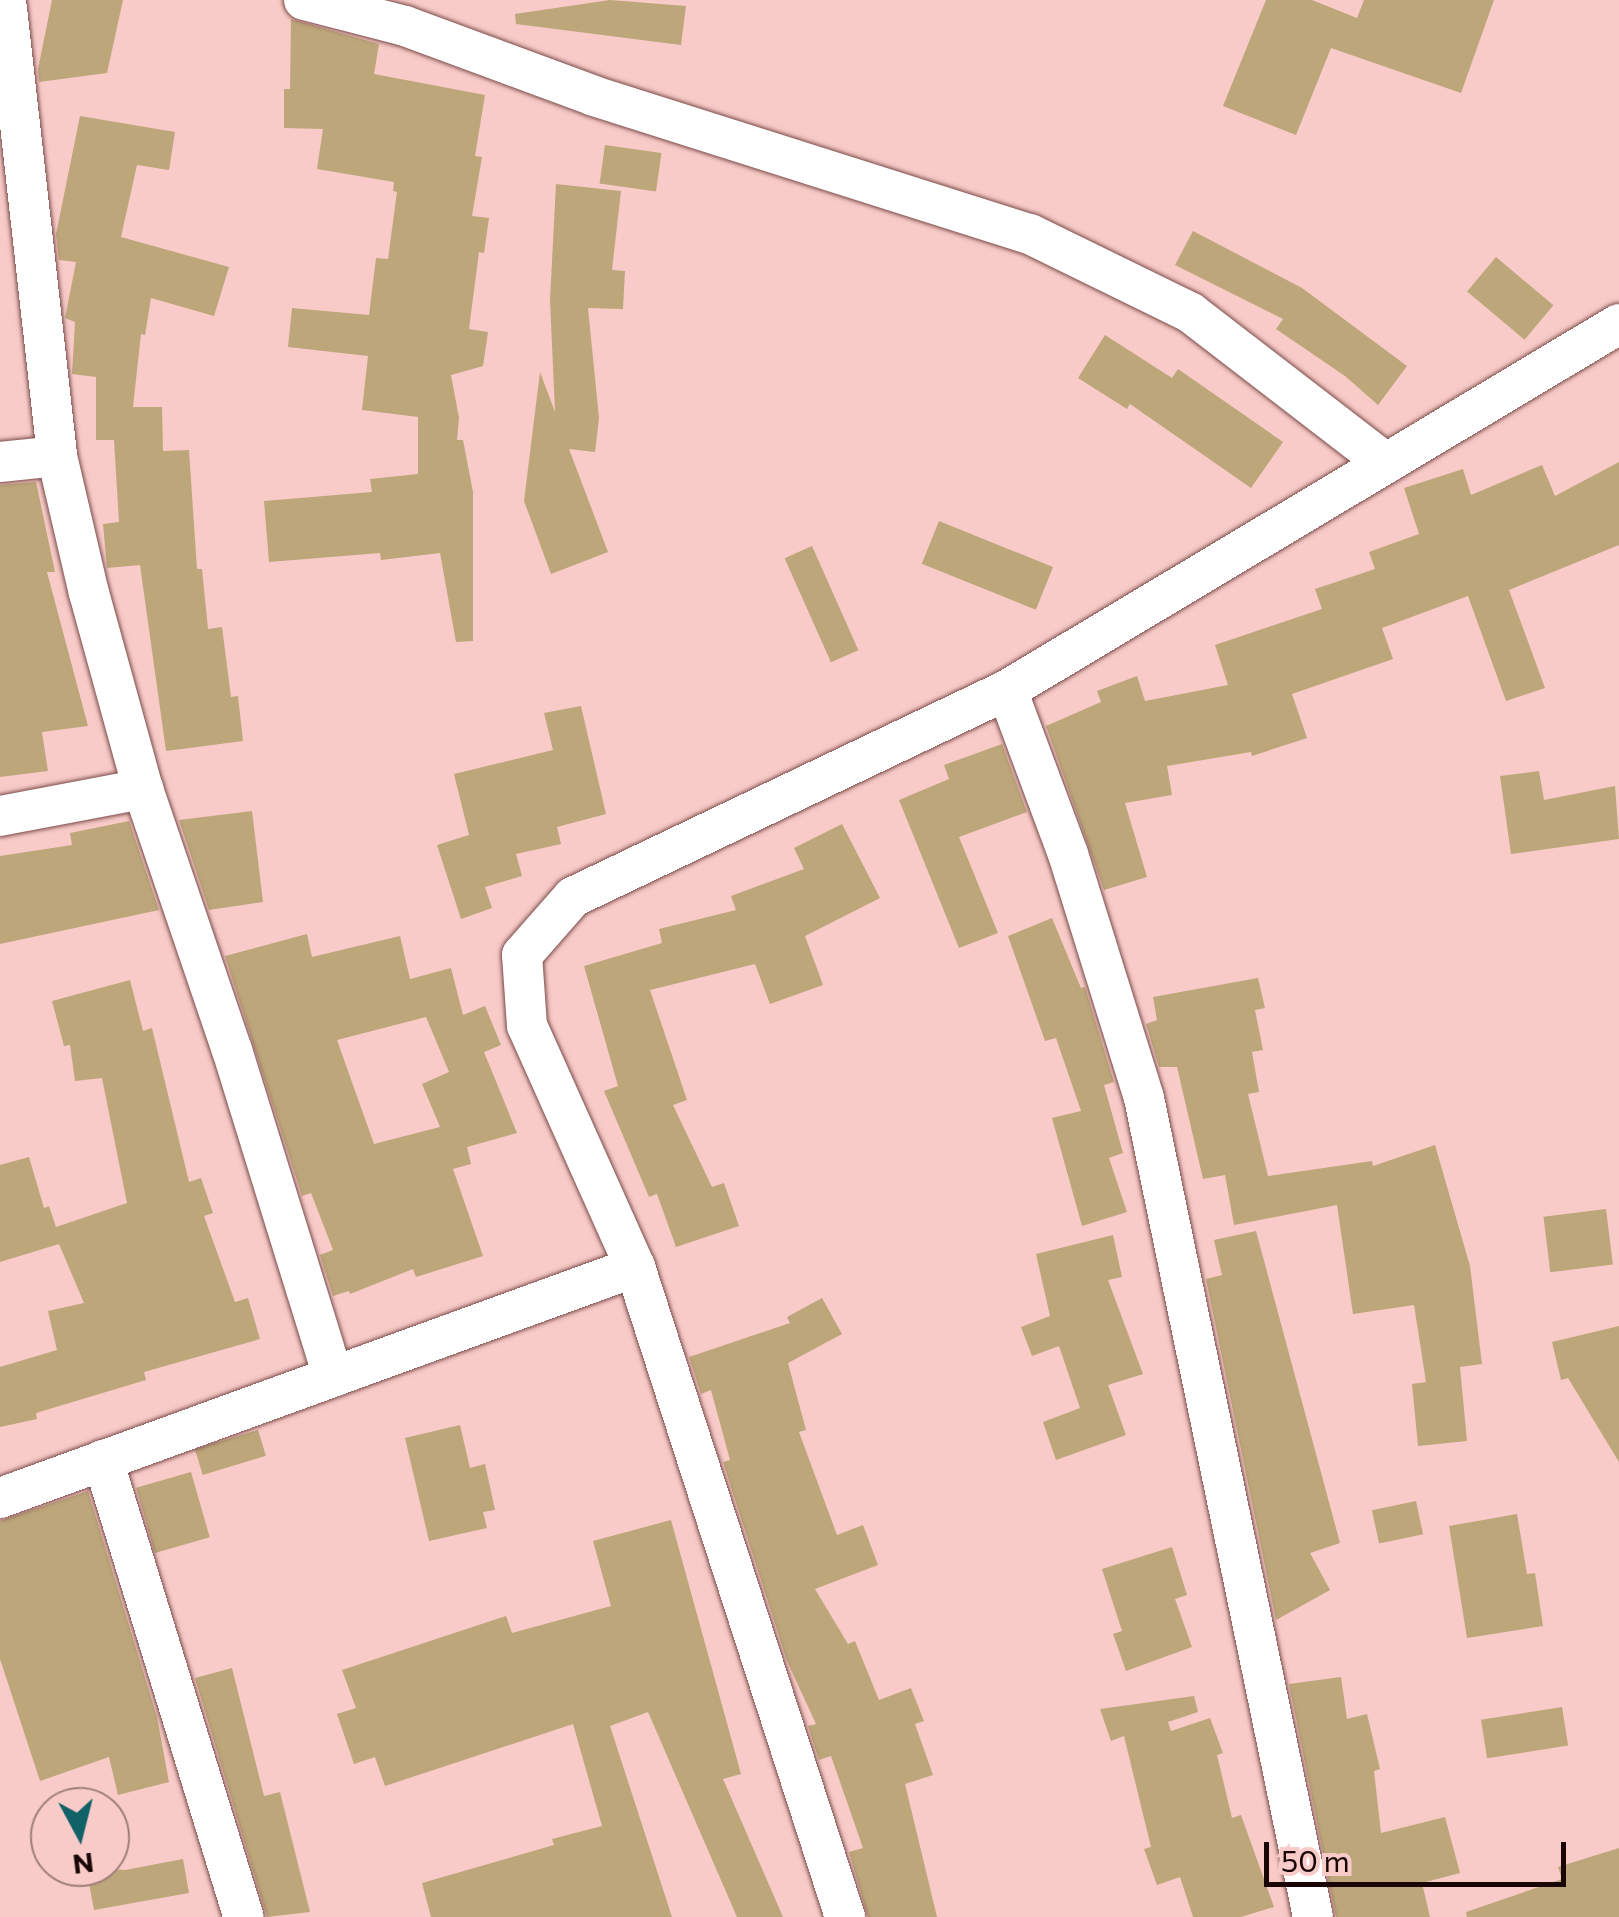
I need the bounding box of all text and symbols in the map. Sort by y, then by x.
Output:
north arrow [30,1787,130,1887]
scale bar [1269,1822,1572,1884]
text: 50 m [1281,1841,1350,1878]
text: N [71,1847,96,1883]

